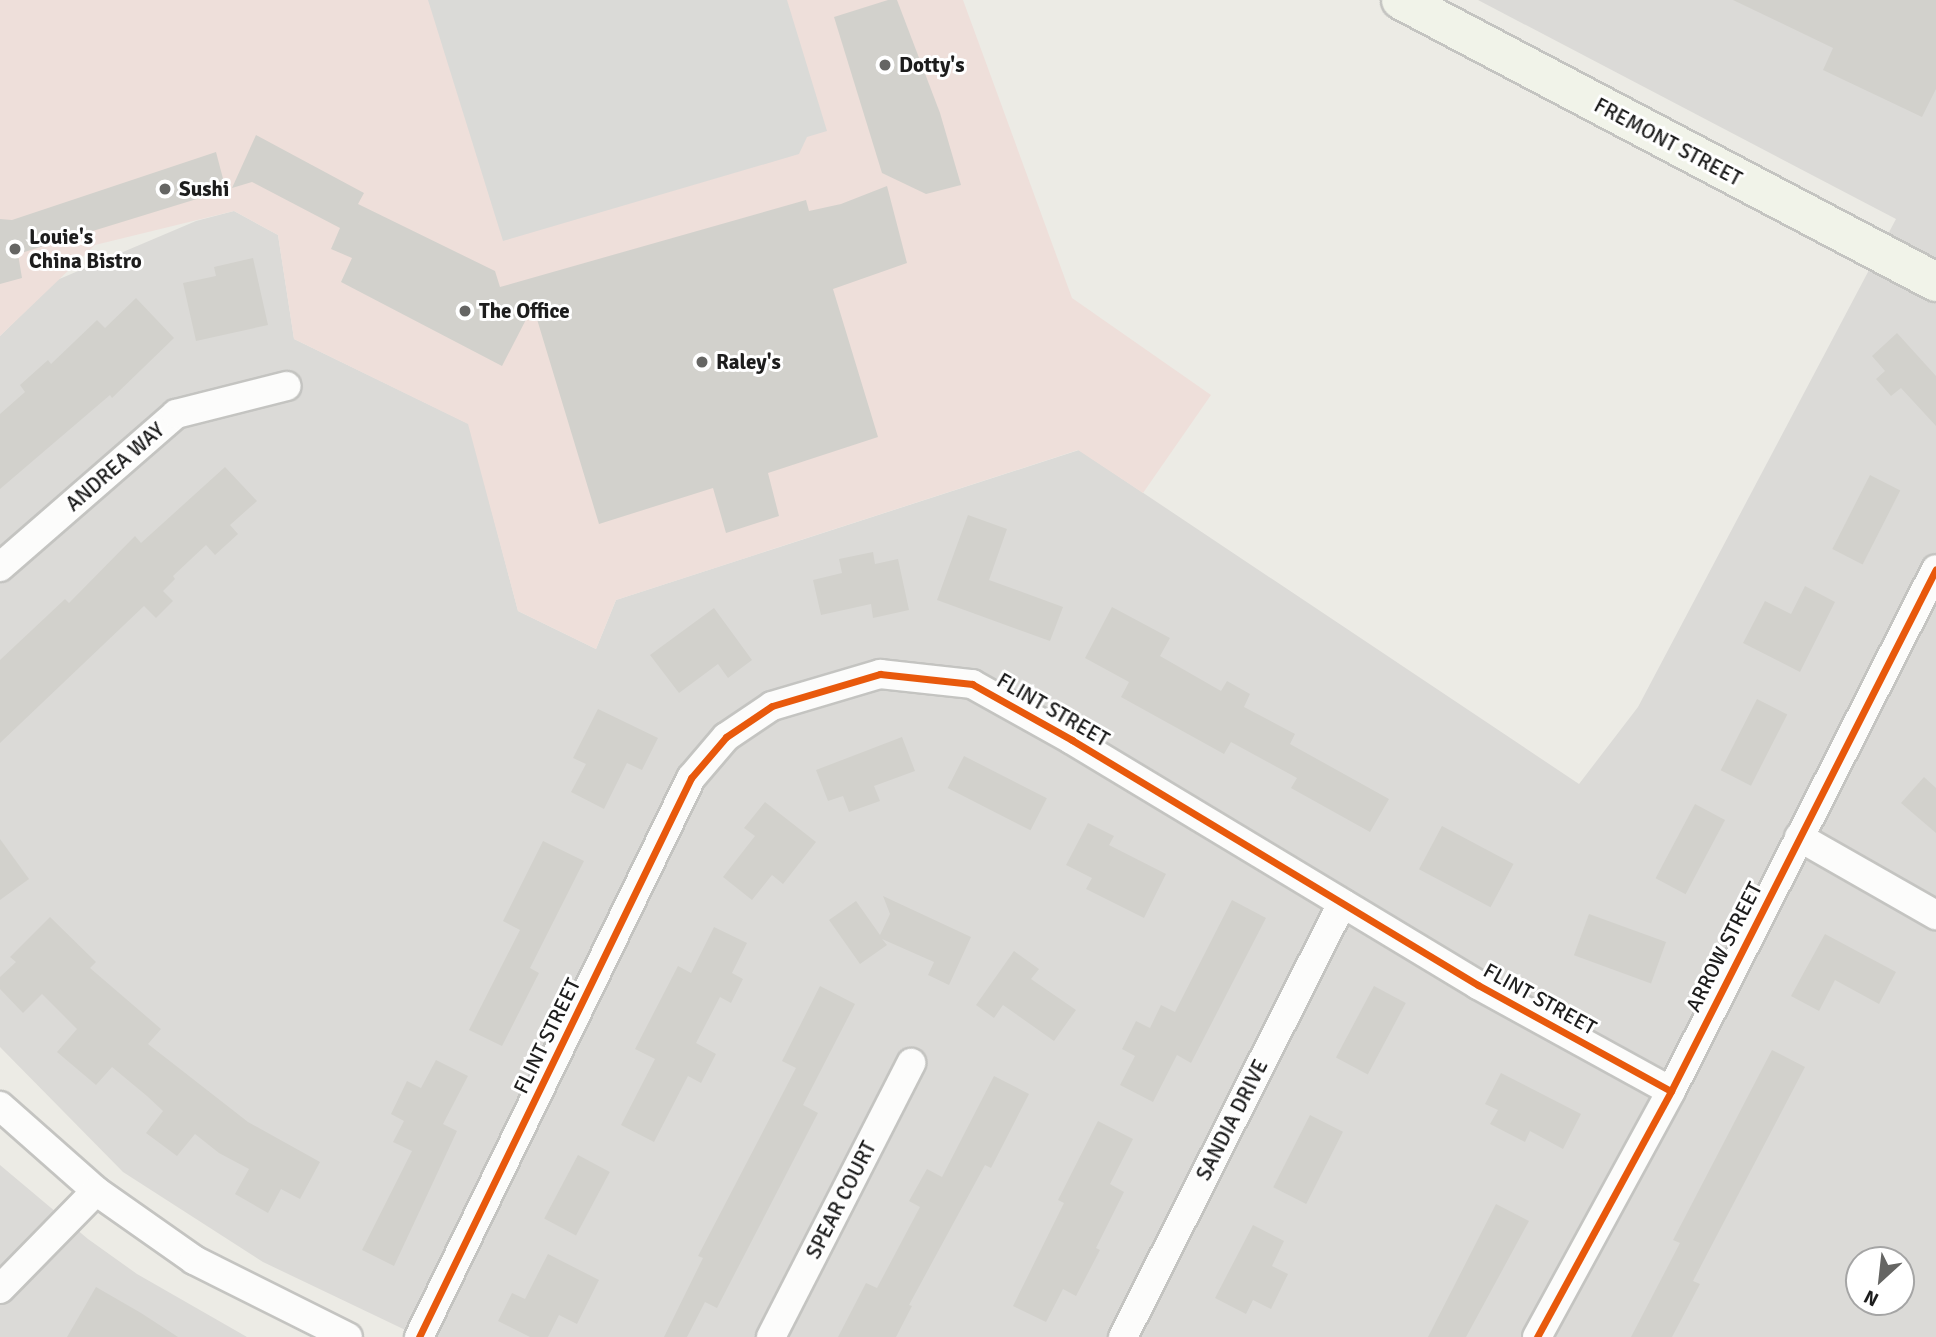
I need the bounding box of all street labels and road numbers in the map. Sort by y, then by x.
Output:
street label: FREMONT STREET [1590,92,1746,192]
street label: ANDREA WAY [61,417,169,517]
street label: FLINT STREET [992,668,1114,752]
street label: ARROW STREET [1681,878,1767,1016]
street label: FLINT STREET [1479,958,1601,1040]
street label: FLINT STREET [508,974,586,1098]
street label: SANDIA DRIVE [1191,1055,1273,1185]
street label: SPEAR COURT [801,1137,881,1263]

